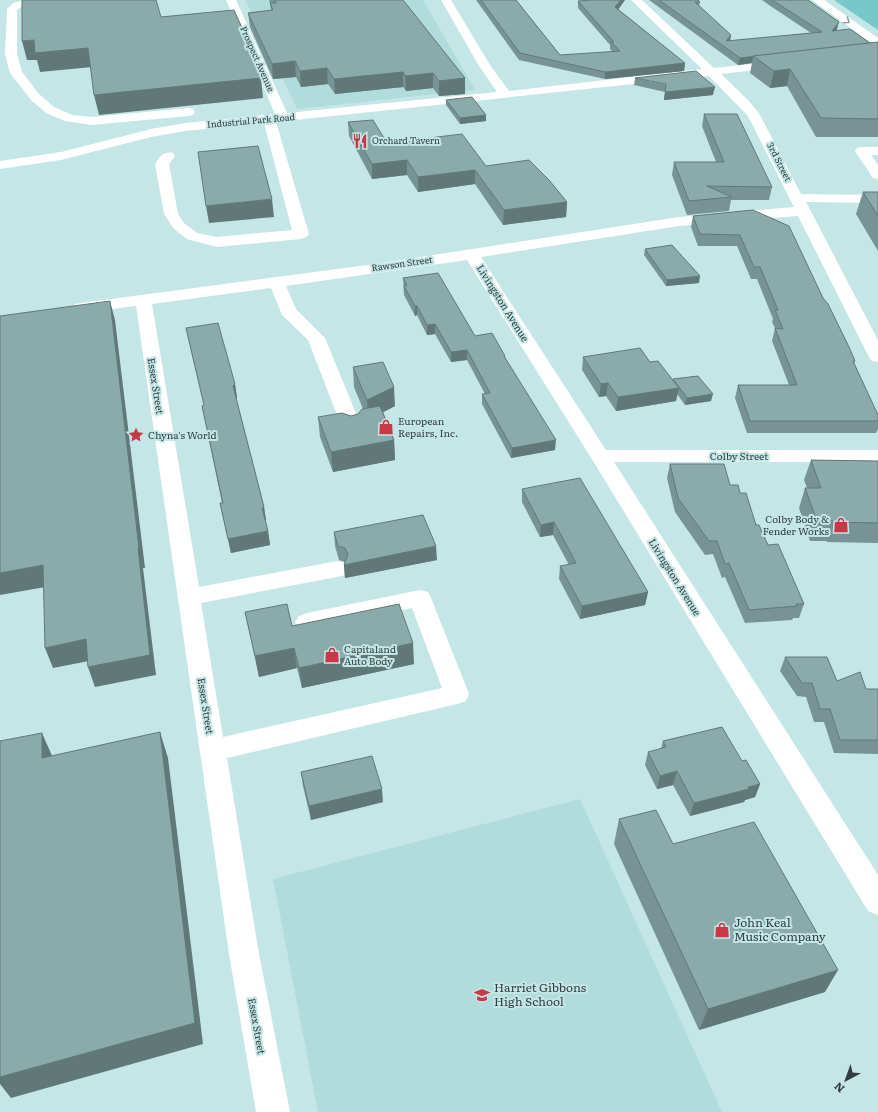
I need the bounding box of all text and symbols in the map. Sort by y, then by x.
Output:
one-way arrow [843,16,850,23]
street label: Prospect Avenue [237,24,279,94]
street label: Industrial Park Road [206,109,296,131]
restaurant icon: Orchard Tavern [351,132,369,150]
place label: Orchard Tavern [372,133,440,147]
street label: 3rd Street [764,140,796,184]
street label: Rawson Street [370,252,434,274]
street label: Livingston Avenue [474,261,533,344]
street label: Essex Street [145,357,168,415]
place label: European Repairs, Inc. [398,413,458,440]
shop icon: European Repairs, Inc. [377,418,395,436]
place icon: Chyna's World [127,426,145,444]
place label: Chyna's World [148,427,217,442]
street label: Colby Street [710,448,768,463]
place label: Colby Body & Fender Works [763,511,829,538]
shop icon: Colby Body & Fender Works [832,516,850,534]
street label: Livingston Avenue [646,535,705,618]
place label: Capitaland Auto Body [344,641,396,668]
shop icon: Capitaland Auto Body [323,646,341,664]
street label: Essex Street [195,677,218,735]
place label: John Keal Music Company [734,913,826,945]
shop icon: John Keal Music Company [713,921,731,939]
place label: Harriet Gibbons High School [494,978,587,1010]
school or university icon: Harriet Gibbons High School [473,986,491,1004]
street label: Essex Street [245,997,270,1055]
north arrow [826,1060,866,1100]
text: N [830,1079,848,1097]

